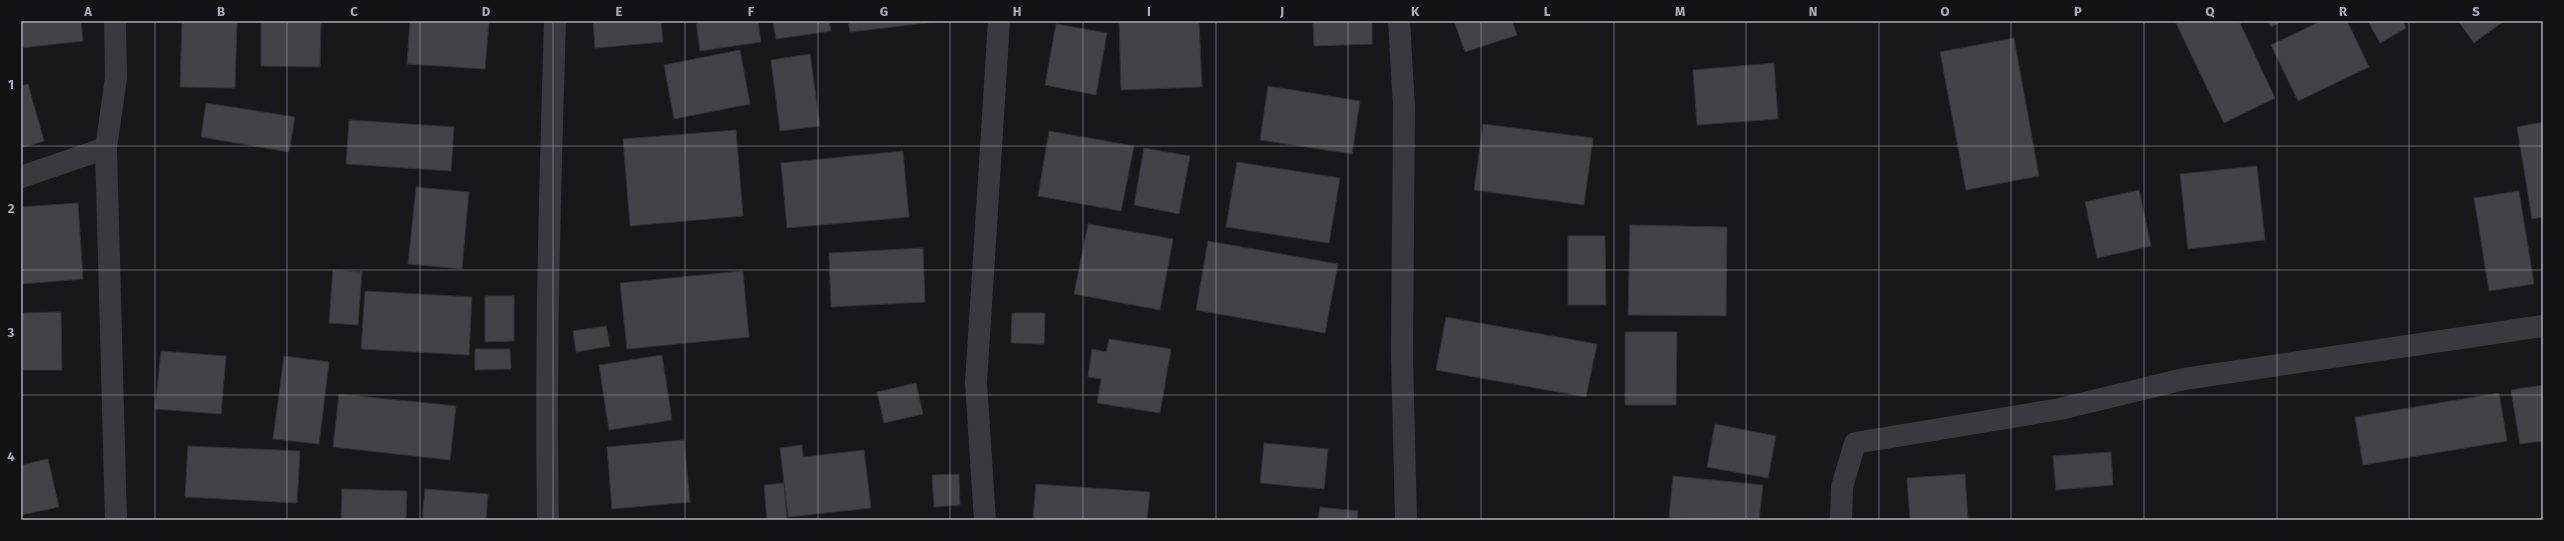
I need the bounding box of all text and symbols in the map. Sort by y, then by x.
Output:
text: A [83,4,92,19]
text: B [217,4,225,19]
text: C [350,4,358,19]
text: D [482,4,491,19]
text: E [616,4,623,19]
text: F [748,4,755,19]
text: G [880,4,888,19]
text: H [1013,4,1021,19]
text: I [1147,4,1151,19]
text: J [1279,4,1284,19]
text: K [1411,4,1420,19]
text: L [1544,4,1551,19]
text: M [1675,4,1685,19]
text: N [1809,4,1817,19]
text: O [1941,4,1950,19]
text: P [2074,4,2082,19]
text: Q [2206,4,2216,19]
text: R [2339,4,2348,19]
text: S [2472,4,2480,19]
text: 1 [8,77,14,92]
text: 2 [8,201,15,216]
text: 3 [7,325,15,340]
text: 4 [7,449,15,464]

